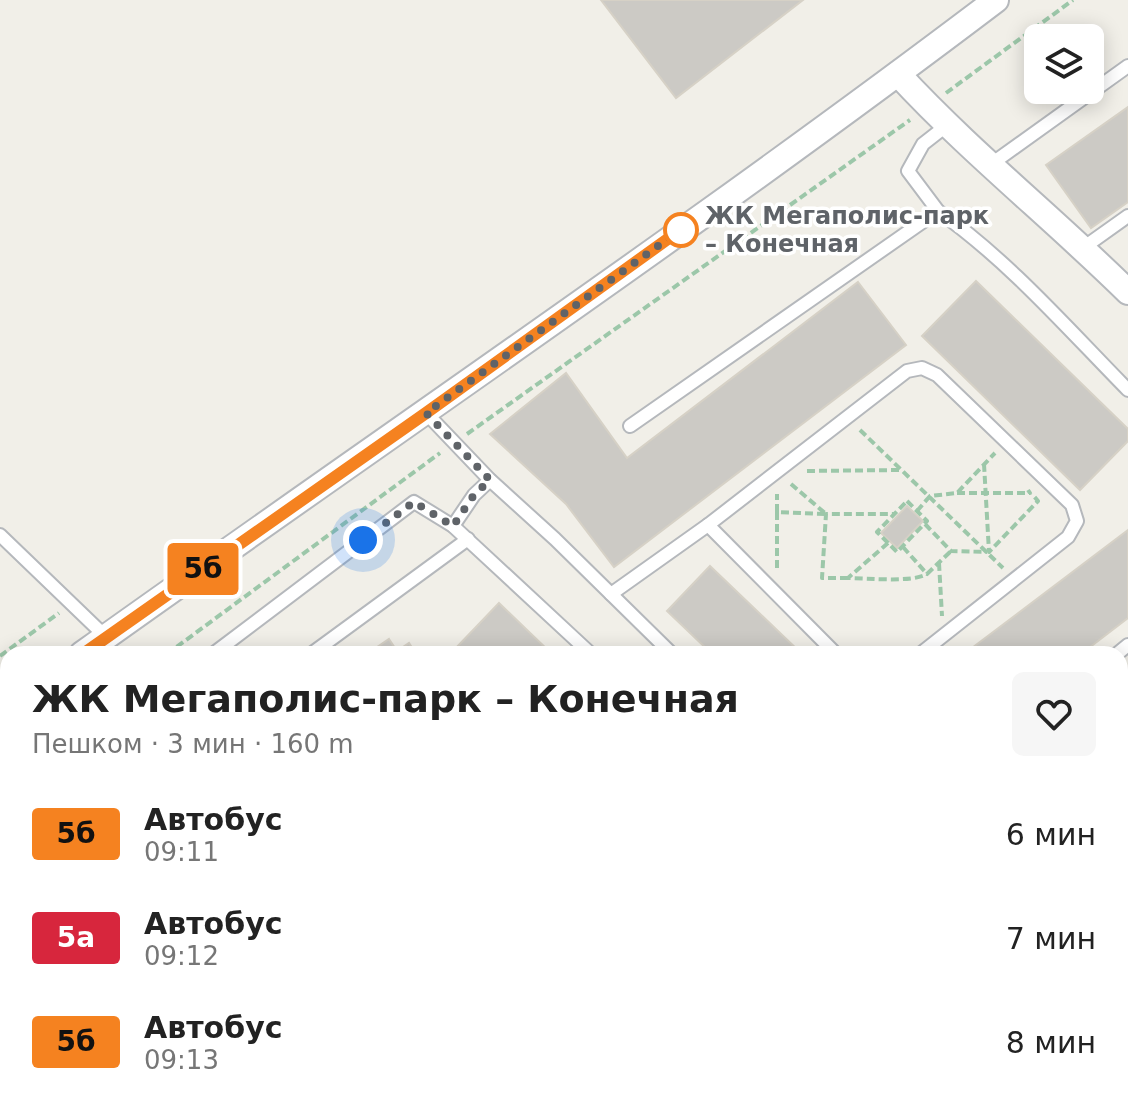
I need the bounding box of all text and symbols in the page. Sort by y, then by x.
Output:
map controls [1024,24,1104,104]
button: layers [1024,24,1104,104]
place label: ЖК Мегаполис-парк – Конечная [705,202,989,258]
marker: ЖК Мегаполис-парк – Конечная [664,213,698,247]
your location [343,520,383,560]
line badge: 5б [167,543,239,595]
text: 5б [183,552,223,585]
button: heart [1012,672,1096,756]
text: ЖК Мегаполис-парк – Конечная [32,677,739,721]
text: Пешком · 3 мин · 160 m [32,729,354,759]
text: Автобус [144,802,283,837]
text: 5б [56,817,96,850]
text: 6 мин [1006,817,1096,852]
text: 09:11 [144,837,219,867]
text: Автобус [144,906,283,941]
text: 5а [57,921,95,954]
text: 7 мин [1006,921,1096,956]
text: 09:12 [144,941,219,971]
text: Автобус [144,1010,283,1045]
text: 5б [56,1025,96,1058]
text: 8 мин [1006,1025,1096,1060]
text: 09:13 [144,1045,219,1075]

